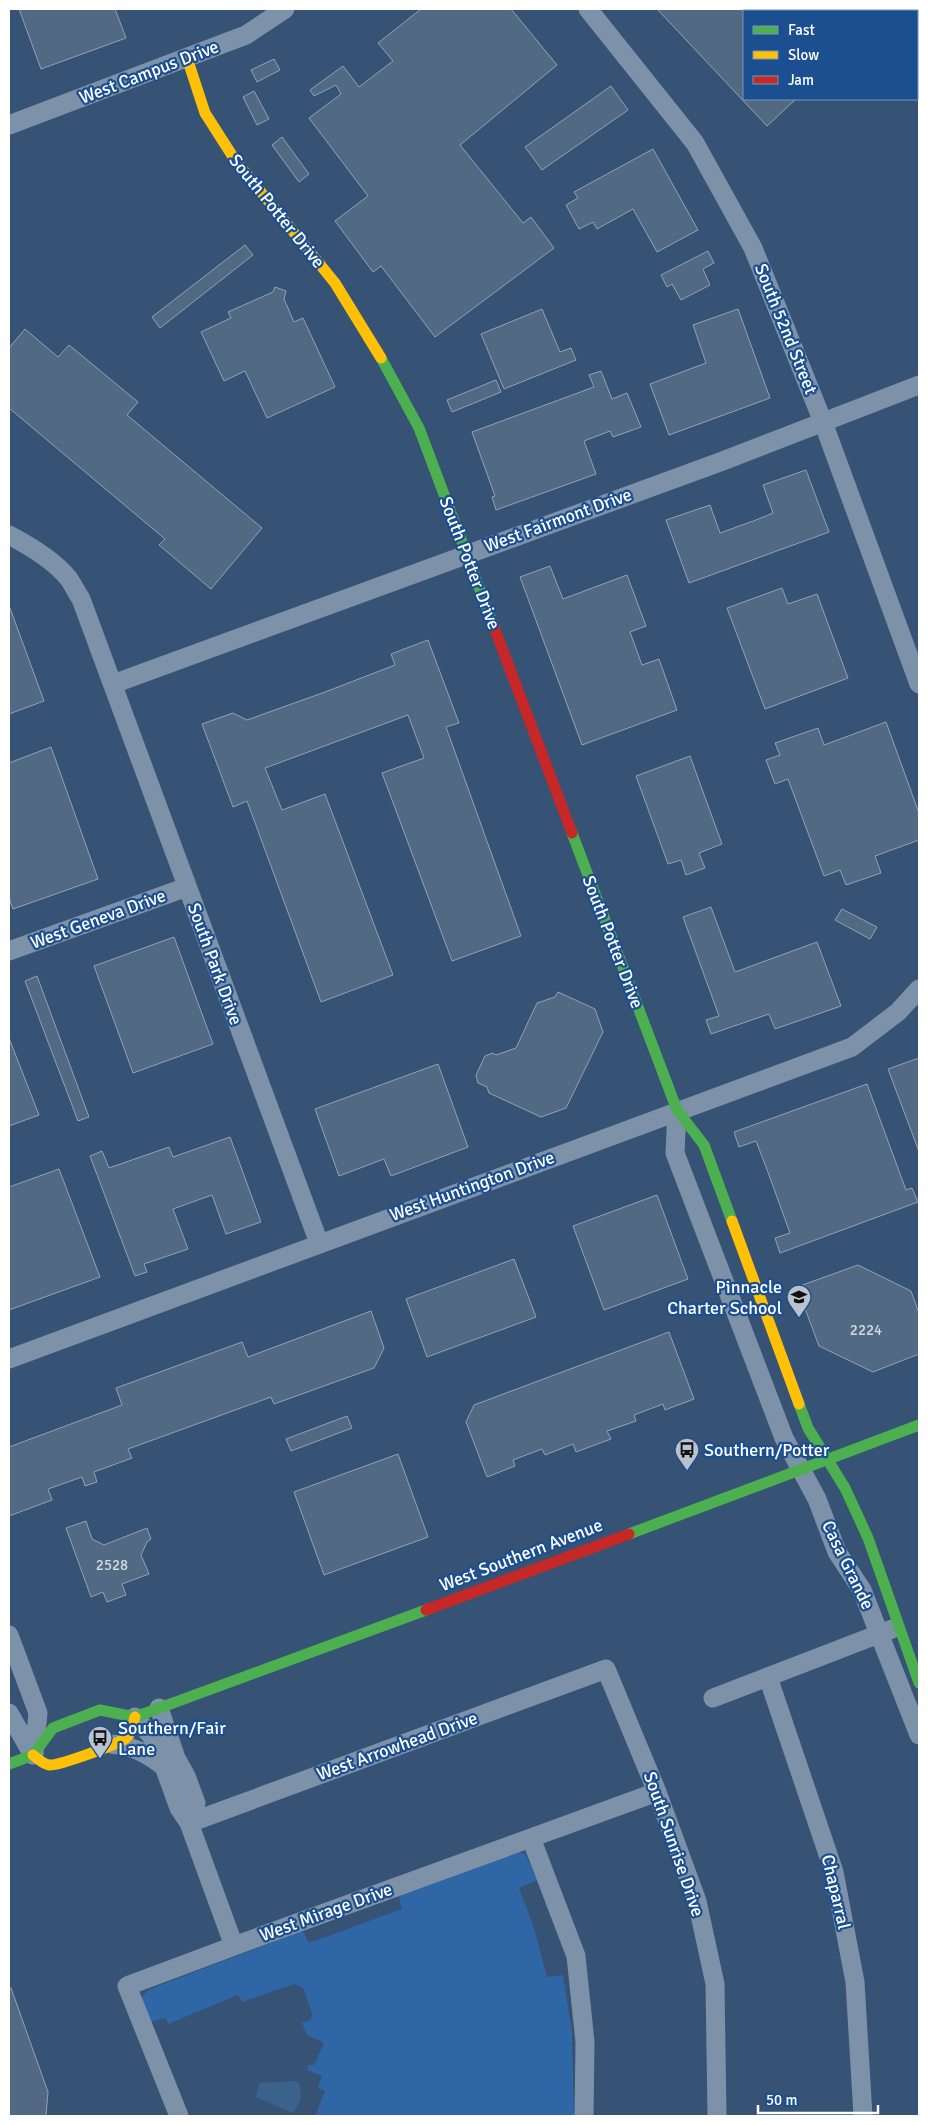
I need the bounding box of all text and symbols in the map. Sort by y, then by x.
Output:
legend [743,10,918,100]
text: Fast [788,21,815,39]
street label: West Campus Drive [76,35,222,109]
text: Slow [788,46,819,64]
text: Jam [788,71,814,89]
street label: South Potter Drive [224,149,330,273]
street label: South 52nd Street [750,260,822,398]
street label: West Fairmont Drive [481,483,635,557]
street label: South Potter Drive [435,493,505,633]
street label: South Potter Drive [578,872,648,1012]
street label: West Geneva Drive [27,884,169,954]
street label: South Park Drive [183,900,247,1028]
street label: West Huntington Drive [387,1146,557,1226]
place label: Pinnacle Charter School [667,1276,782,1319]
school or university icon: Pinnacle Charter School [786,1284,812,1318]
house number: 2224 [850,1321,882,1339]
bus stop icon: Southern/Potter [674,1437,700,1471]
place label: Southern/Potter [704,1439,830,1461]
street label: West Southern Avenue [436,1514,606,1596]
street label: Casa Grande [817,1517,879,1613]
house number: 2528 [96,1556,128,1574]
street label: West Arrowhead Drive [314,1707,480,1785]
place label: Southern/Fair Lane [118,1717,226,1760]
bus stop icon: Southern/Fair Lane [87,1725,113,1759]
street label: South Sunrise Drive [639,1769,709,1919]
street label: Chaparral [817,1853,855,1931]
street label: West Mirage Drive [257,1878,395,1946]
scale bar [758,2082,878,2114]
text: 50 m [766,2091,797,2109]

